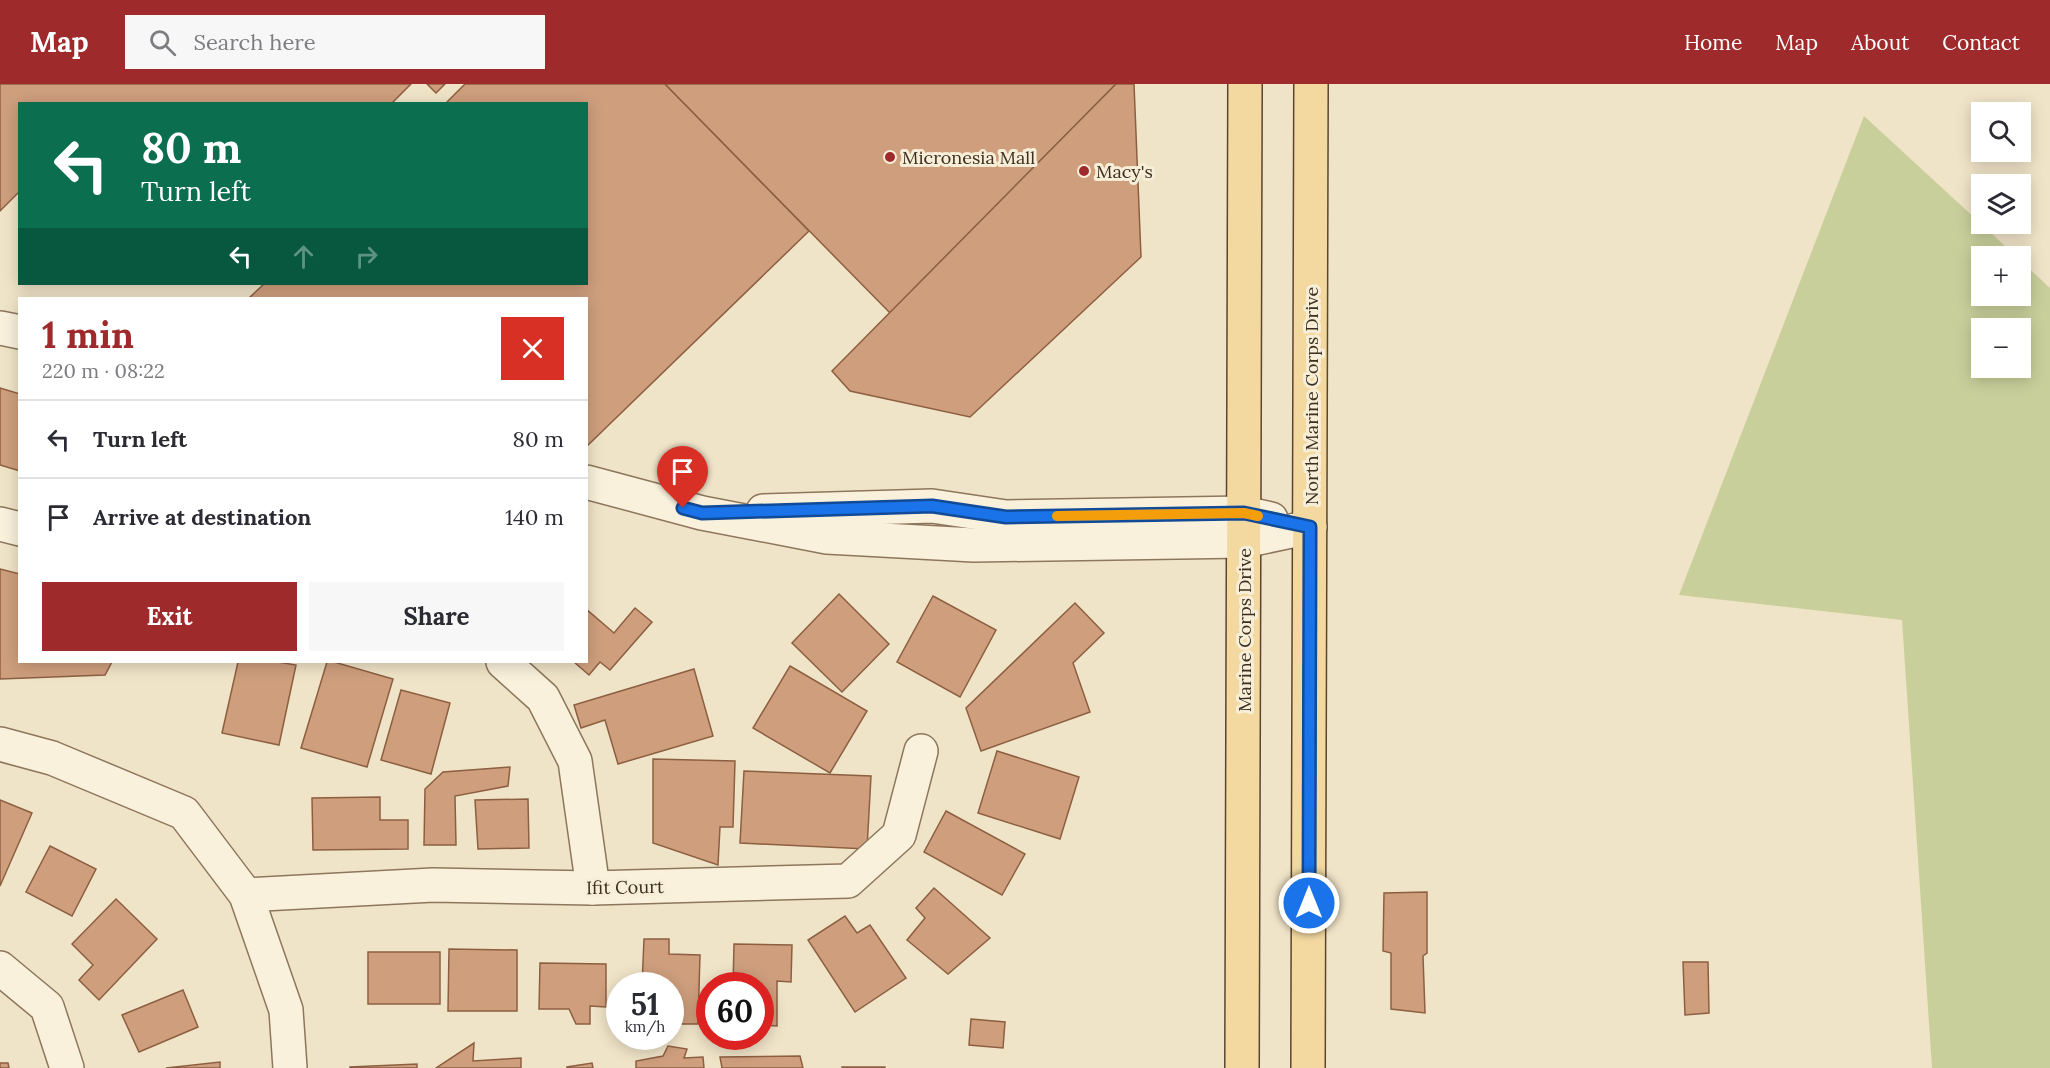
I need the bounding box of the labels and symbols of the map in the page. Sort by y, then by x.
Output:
place label: Micronesia Mall [902,146,1035,169]
marker: Micronesia Mall [883,150,897,164]
place label: Macy's [1096,160,1153,183]
marker: Macy's [1077,164,1091,178]
street label: North Marine Corps Drive [1300,287,1323,505]
pin [657,446,708,508]
street label: Marine Corps Drive [1233,548,1256,712]
position arrow [1277,871,1341,935]
street label: Ifit Court [586,875,664,899]
speed limit sign: 60 [696,972,774,1050]

